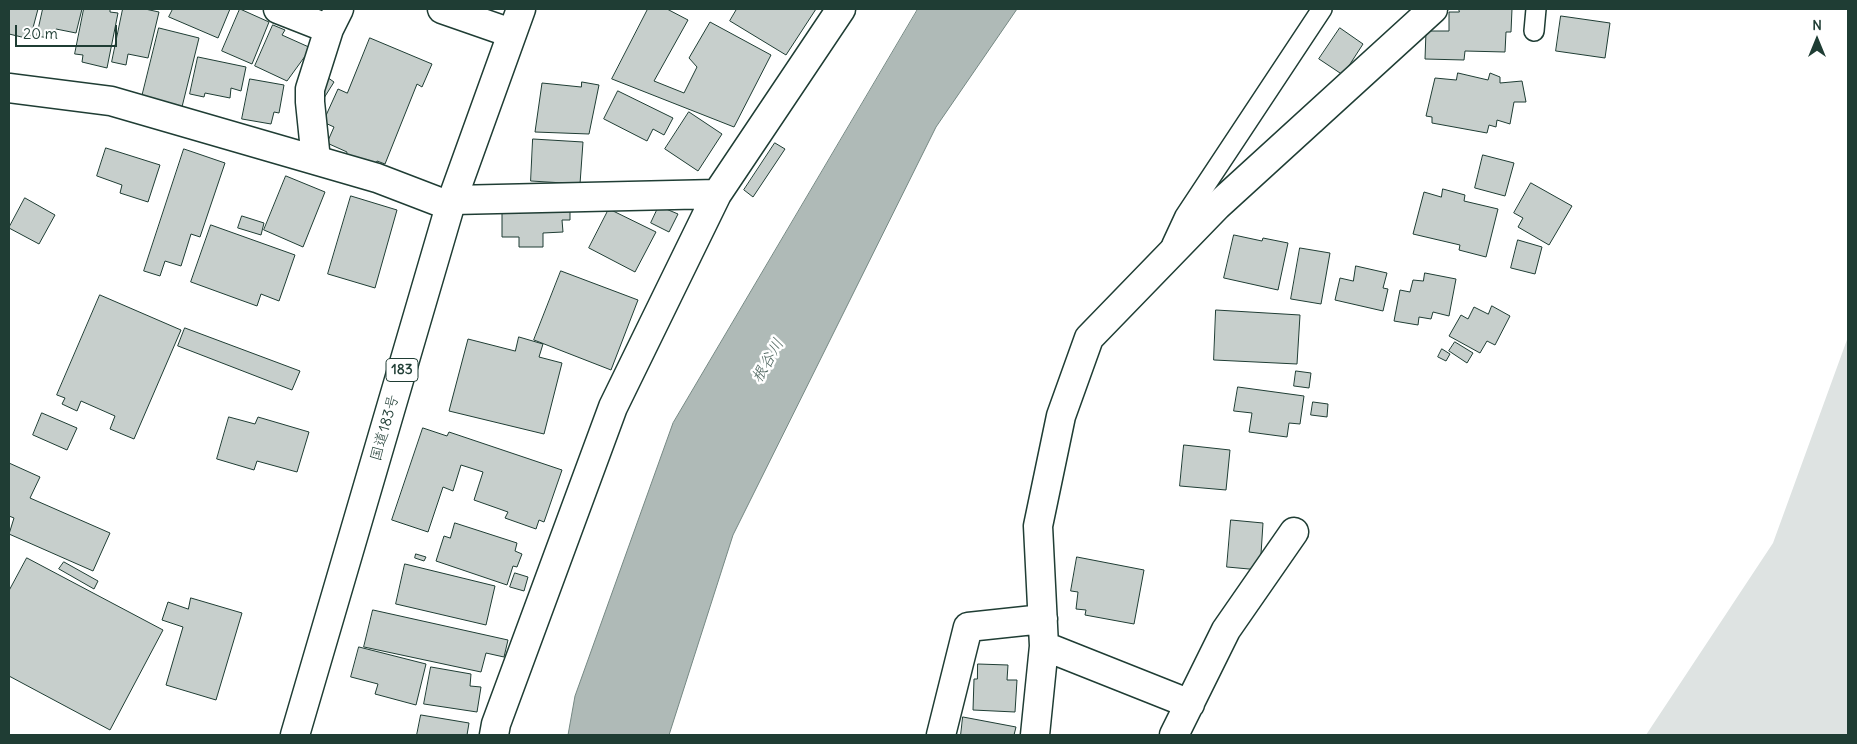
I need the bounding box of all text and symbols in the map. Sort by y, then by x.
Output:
scale bar [18,15,120,47]
north arrow [1792,15,1842,65]
text: N [1812,16,1822,34]
text: 20 m [23,24,58,43]
water label: 根谷川 [748,335,788,387]
road number: 183 [386,358,418,382]
street label: 国道183号 [367,393,403,463]

